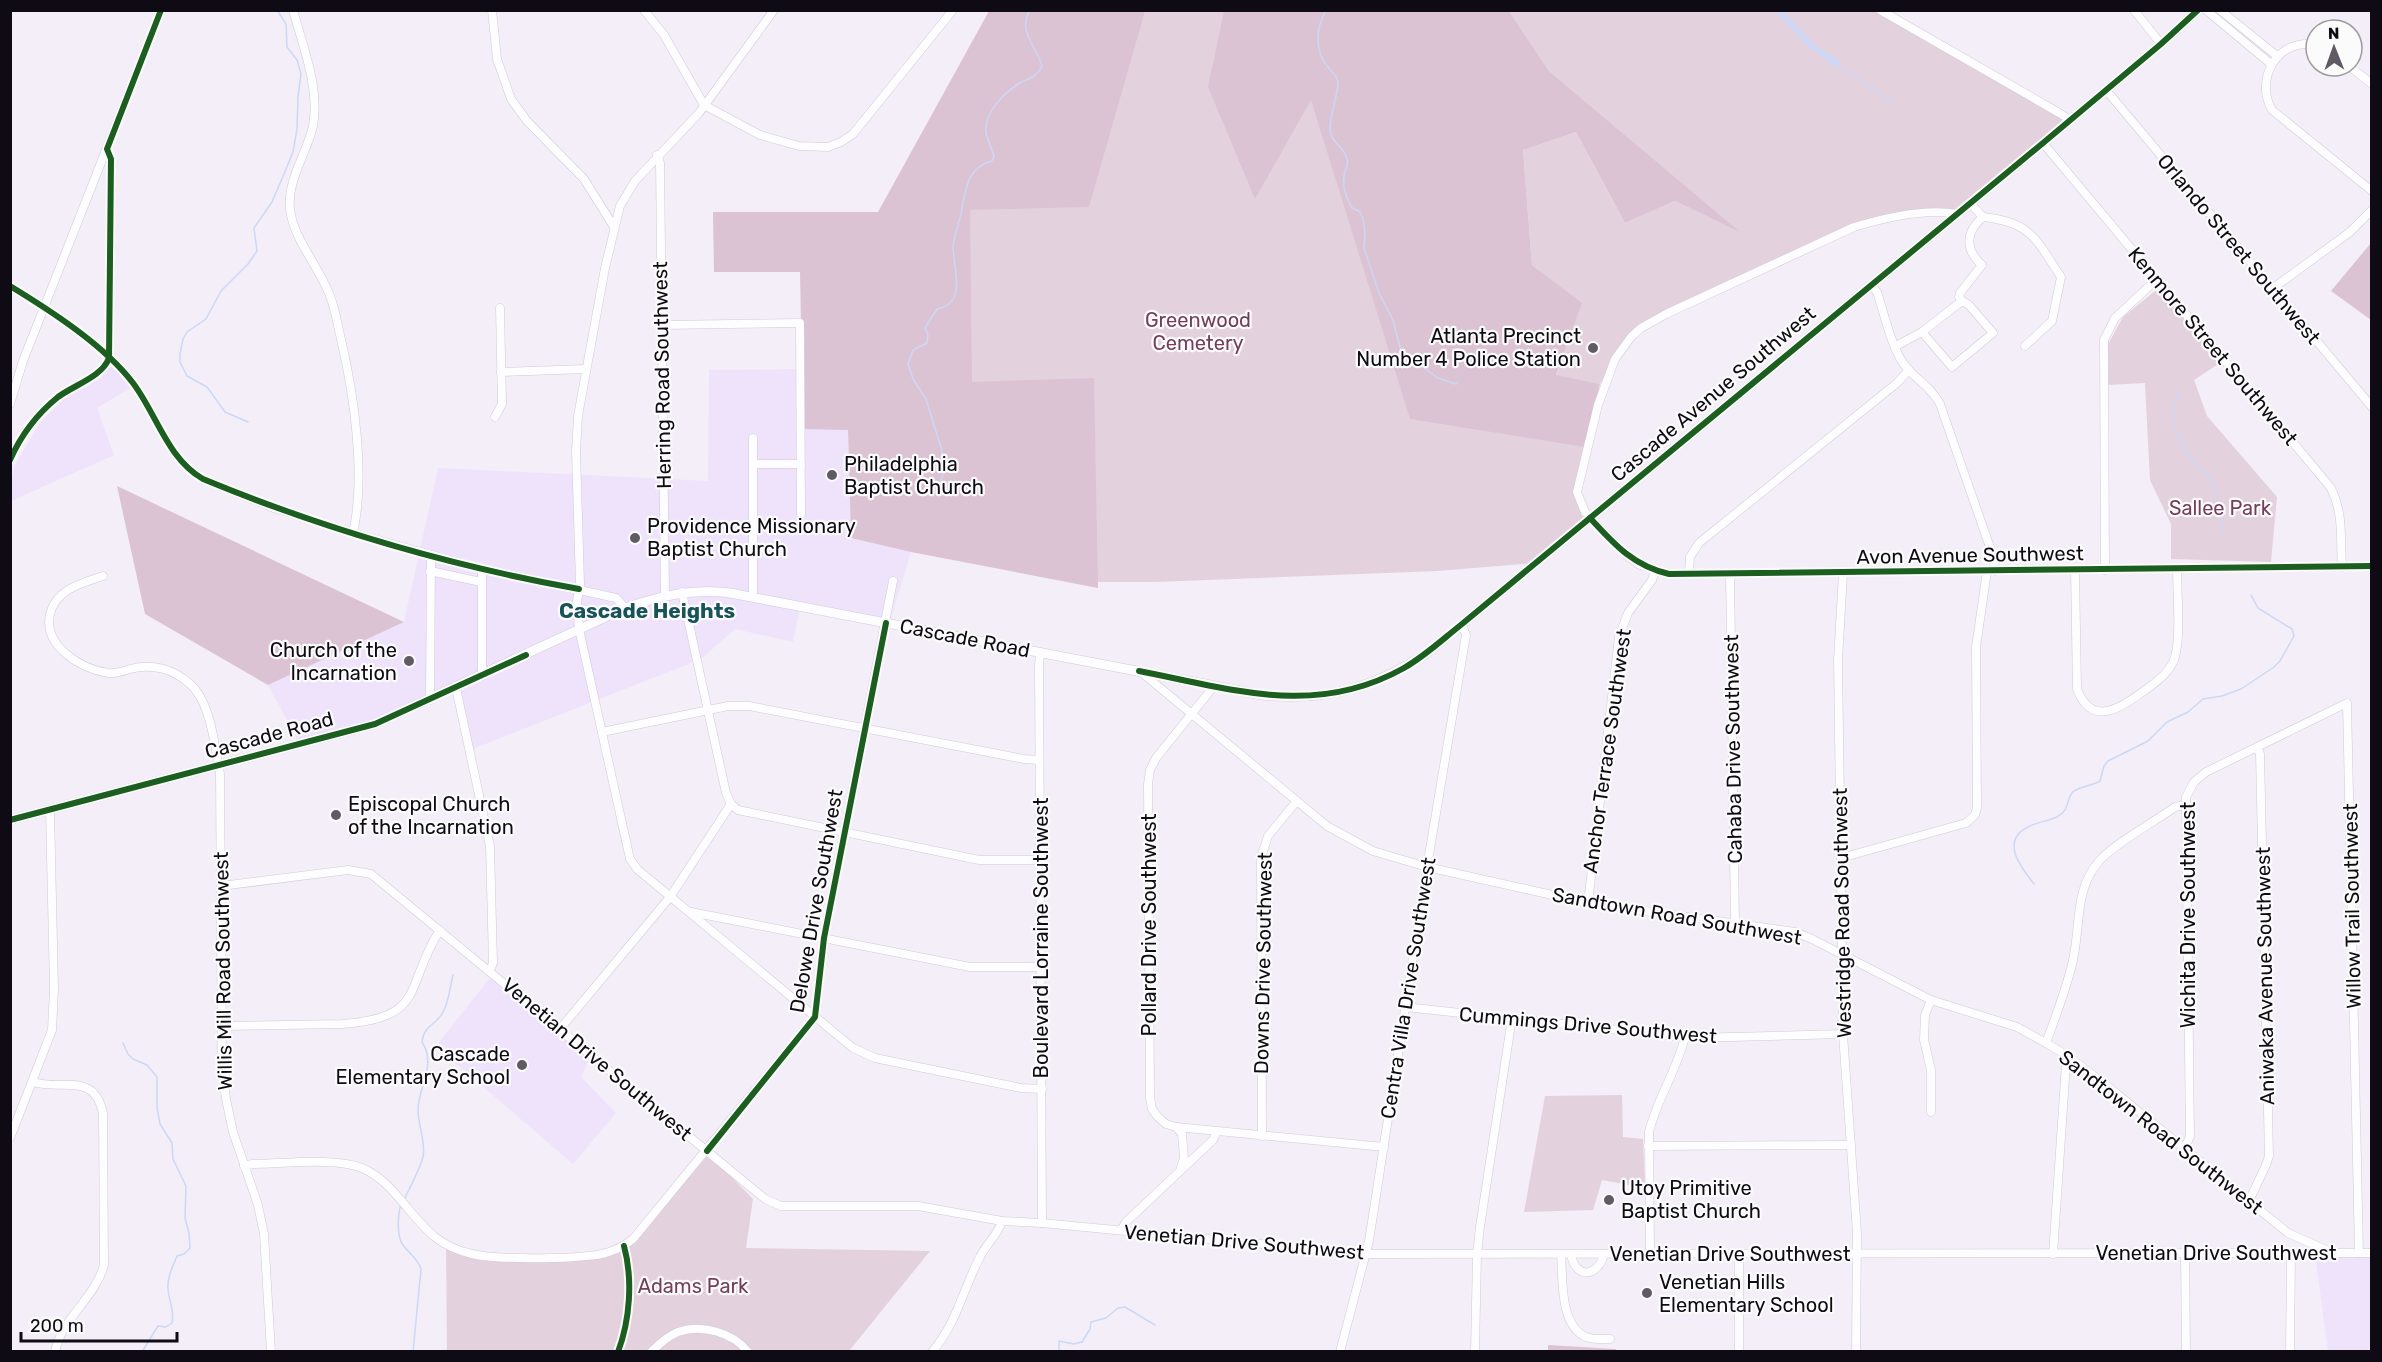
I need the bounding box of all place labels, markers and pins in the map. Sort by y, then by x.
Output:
place label: Atlanta Precinct Number 4 Police Station [1356,324,1581,371]
marker: Atlanta Precinct Number 4 Police Station [1586,341,1600,355]
place label: Philadelphia Baptist Church [844,452,984,499]
marker: Philadelphia Baptist Church [825,468,839,482]
place label: Providence Missionary Baptist Church [647,514,856,561]
marker: Providence Missionary Baptist Church [628,531,642,545]
place label: Church of the Incarnation [270,638,397,685]
marker: Church of the Incarnation [402,654,416,668]
place label: Episcopal Church of the Incarnation [348,792,514,839]
marker: Episcopal Church of the Incarnation [329,808,343,822]
place label: Cascade Elementary School [336,1042,510,1089]
marker: Cascade Elementary School [515,1058,529,1072]
place label: Utoy Primitive Baptist Church [1621,1176,1761,1223]
marker: Utoy Primitive Baptist Church [1602,1193,1616,1207]
place label: Venetian Hills Elementary School [1659,1270,1834,1317]
marker: Venetian Hills Elementary School [1640,1286,1654,1300]

